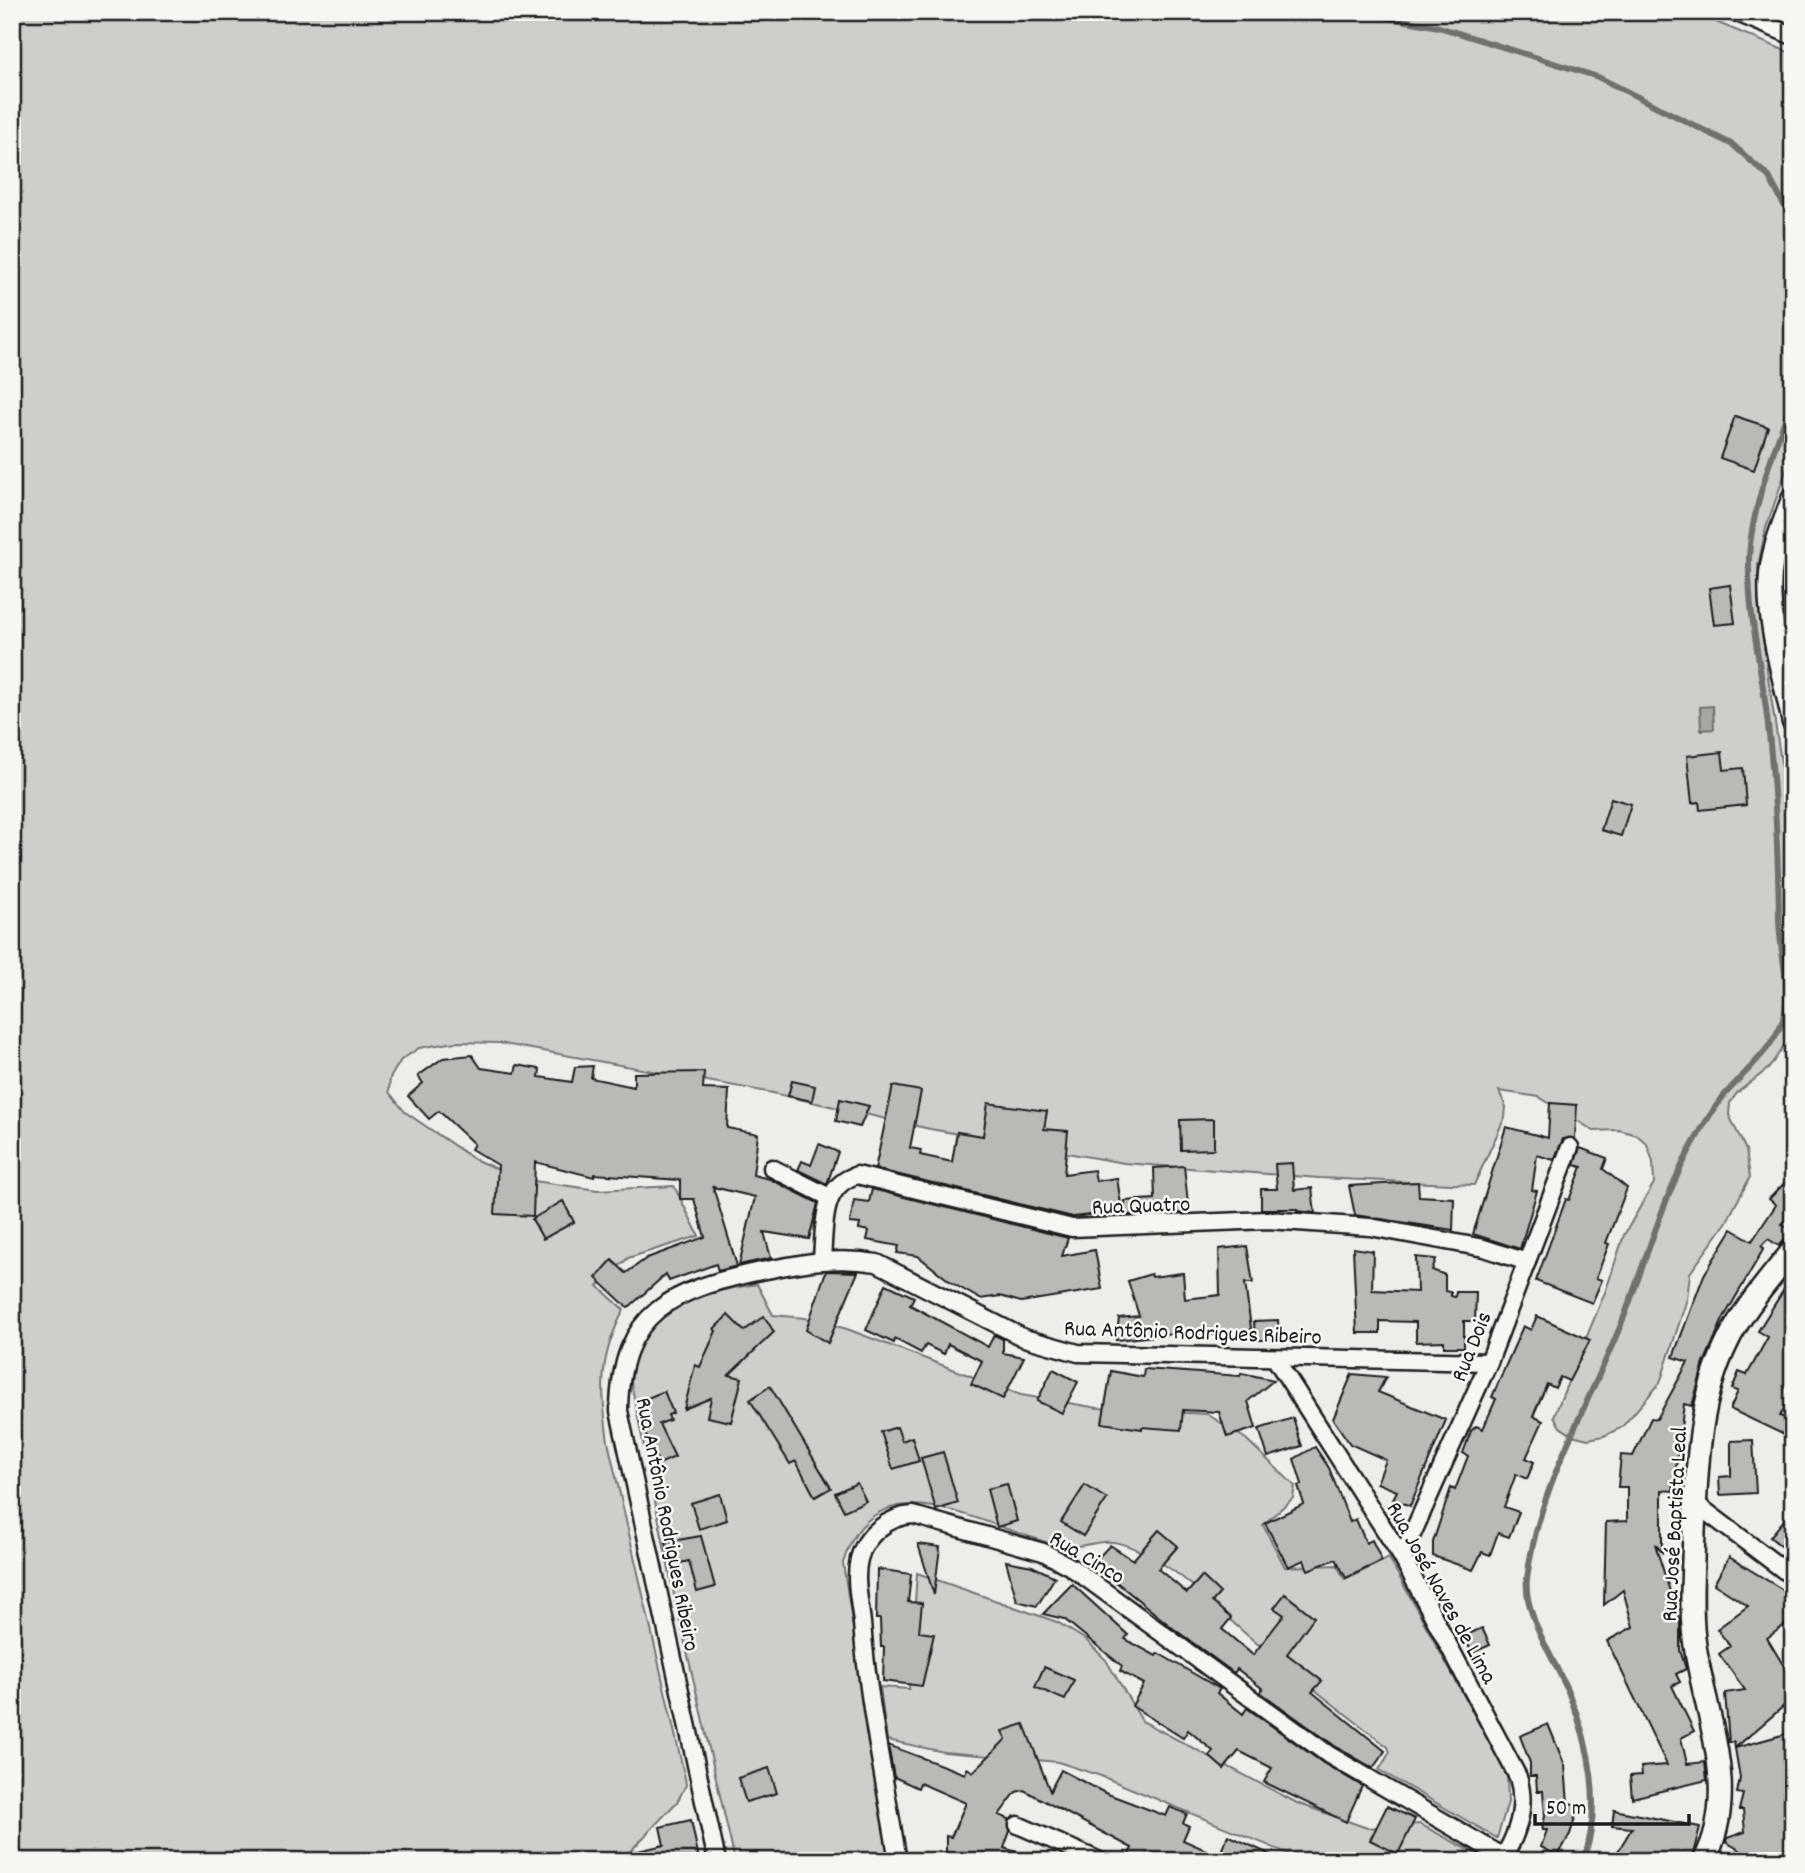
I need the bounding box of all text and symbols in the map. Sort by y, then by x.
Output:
street label: Rua Quatro [1091,1189,1191,1226]
street label: Rua Dois [1444,1307,1502,1387]
street label: Rua Antônio Rodrigues Ribeiro [1063,1314,1322,1355]
street label: Rua Antônio Rodrigues Ribeiro [625,1395,706,1654]
street label: Rua José Baptista Leal [1655,1425,1698,1623]
street label: Rua José Naves de Lima [1376,1497,1504,1692]
street label: Rua Cinco [1042,1524,1130,1594]
scale bar [1535,1782,1689,1826]
text: 50 m [1546,1795,1586,1825]

